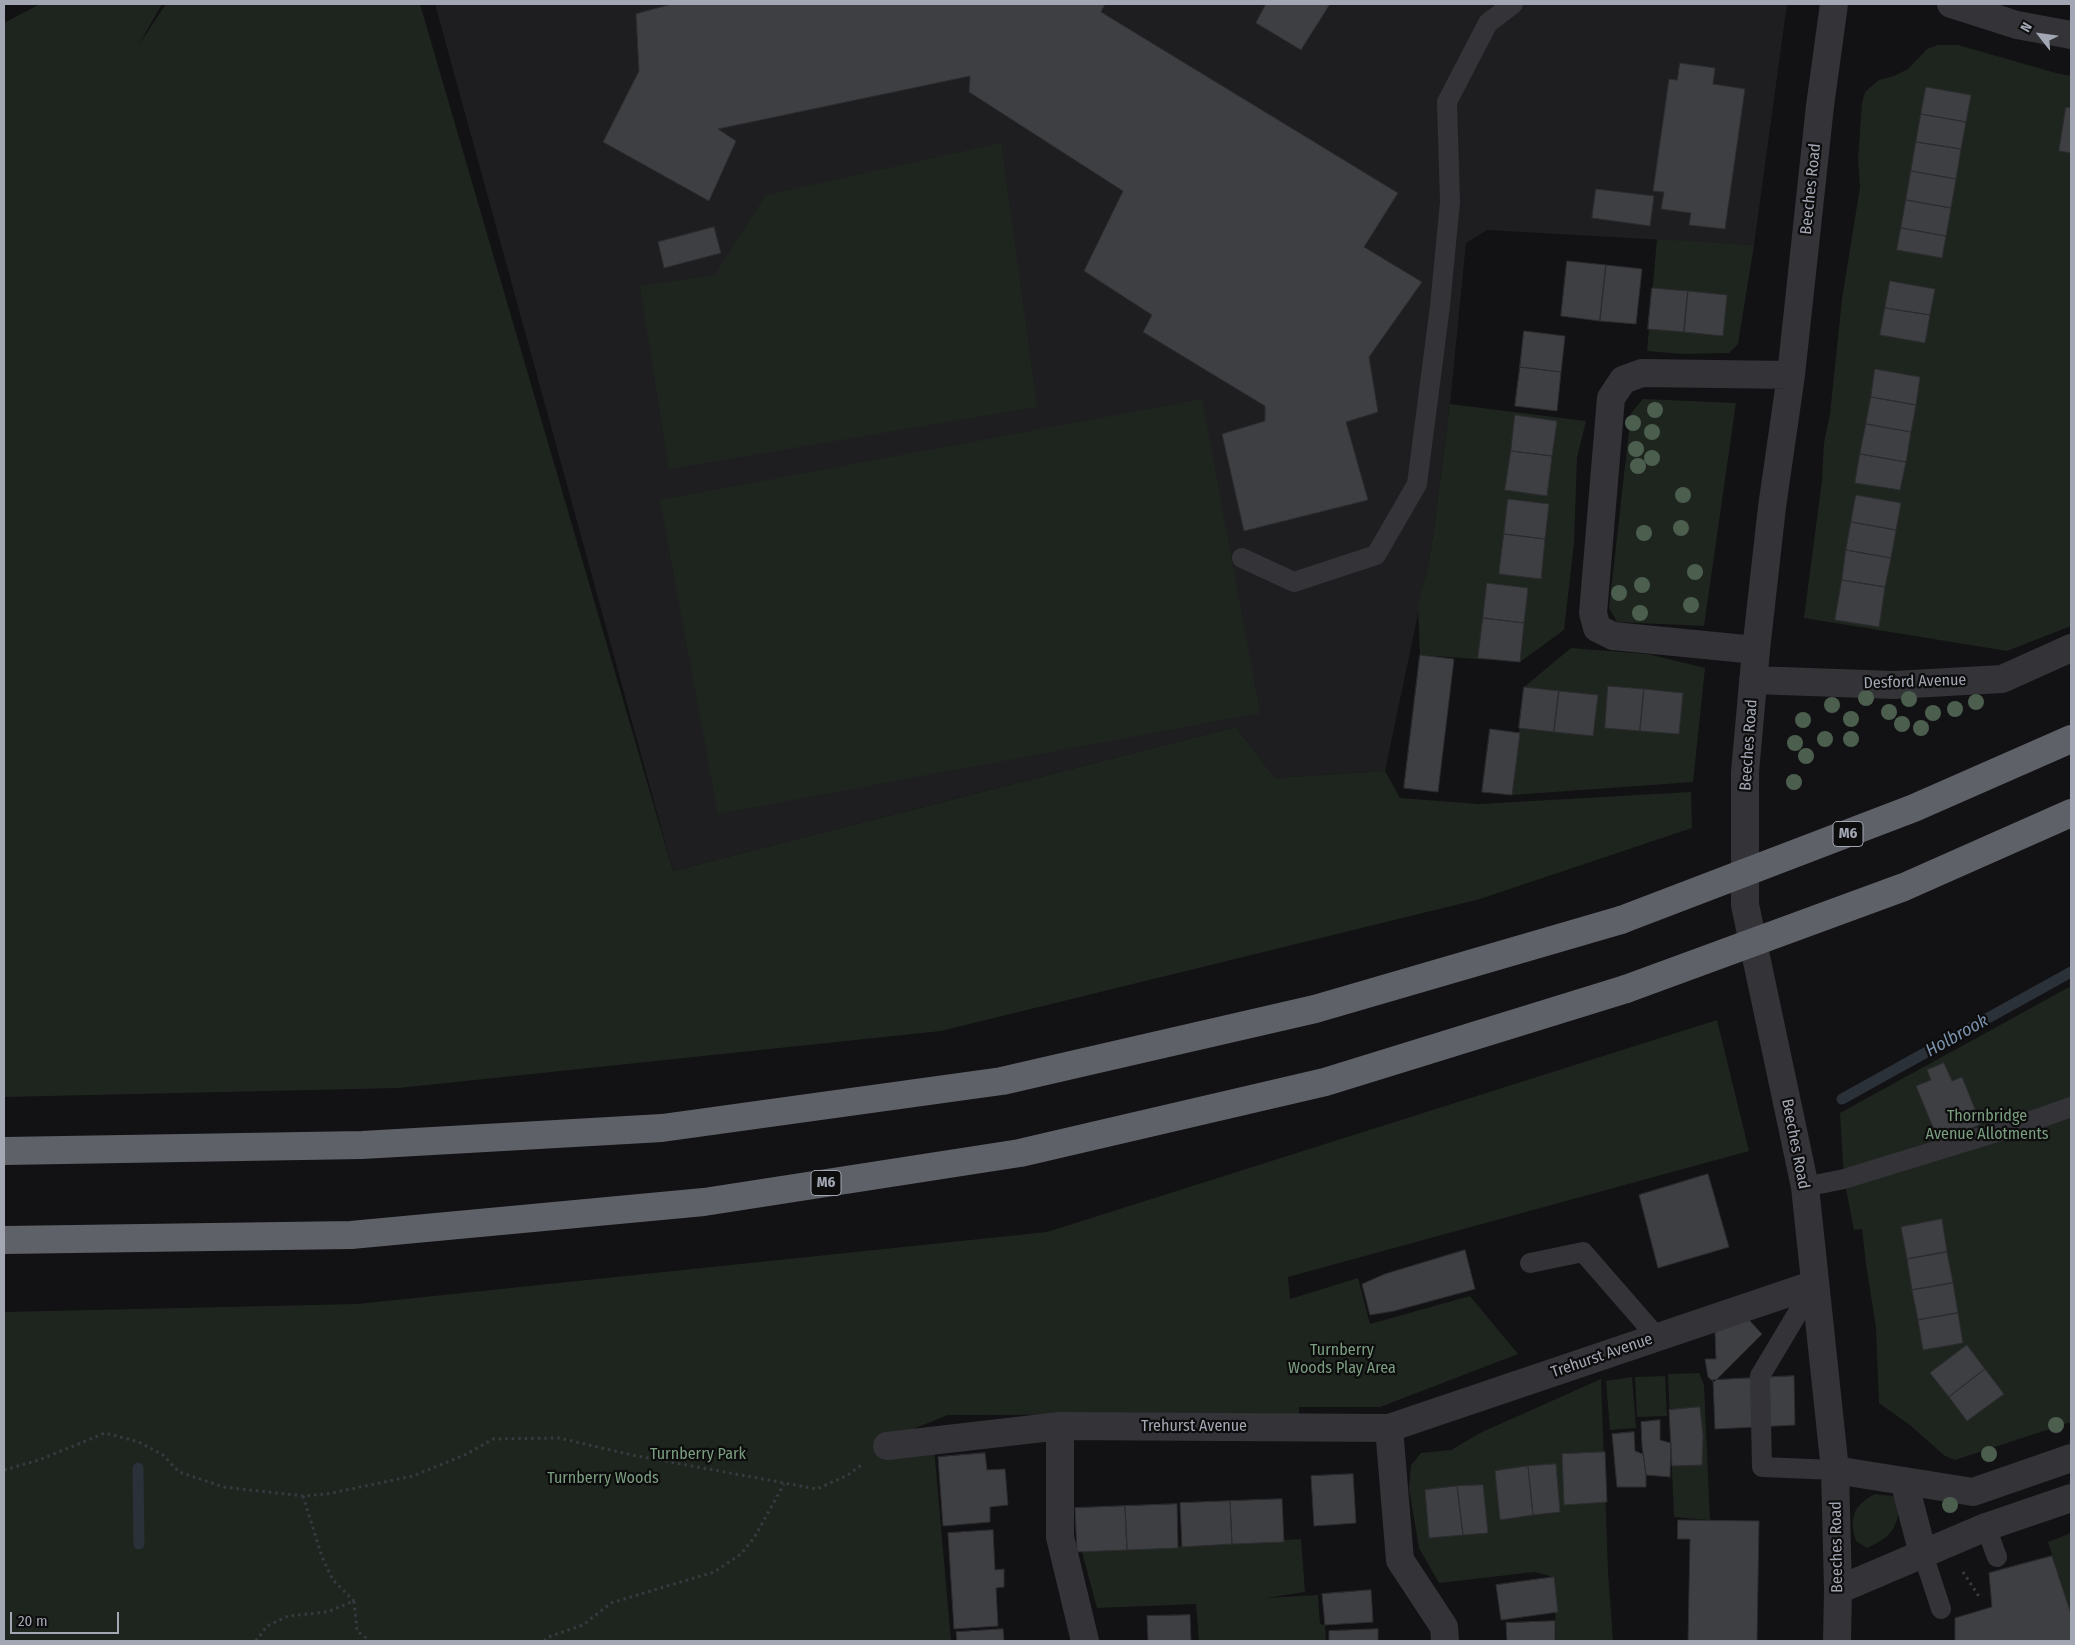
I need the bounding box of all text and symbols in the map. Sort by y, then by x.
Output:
north arrow [2015,10,2065,60]
text: N [2017,19,2036,35]
street label: Beeches Road [1797,142,1825,236]
street label: Desford Avenue [1863,671,1967,693]
street label: Beeches Road [1736,699,1762,791]
road number: M6 [1833,822,1863,846]
water label: Holbrook [1922,1010,1992,1062]
street label: Beeches Road [1777,1097,1813,1191]
park label: Thornbridge Avenue Allotments [1926,1107,2048,1145]
road number: M6 [811,1170,841,1196]
street label: Trehurst Avenue [1549,1330,1655,1382]
park label: Turnberry Woods Play Area [1288,1341,1396,1379]
street label: Trehurst Avenue [1141,1417,1247,1437]
park label: Turnberry Park [650,1445,746,1465]
park label: Turnberry Woods [547,1469,659,1489]
street label: Beeches Road [1827,1501,1847,1593]
scale bar [12,1602,121,1634]
text: 20 m [18,1612,48,1630]

